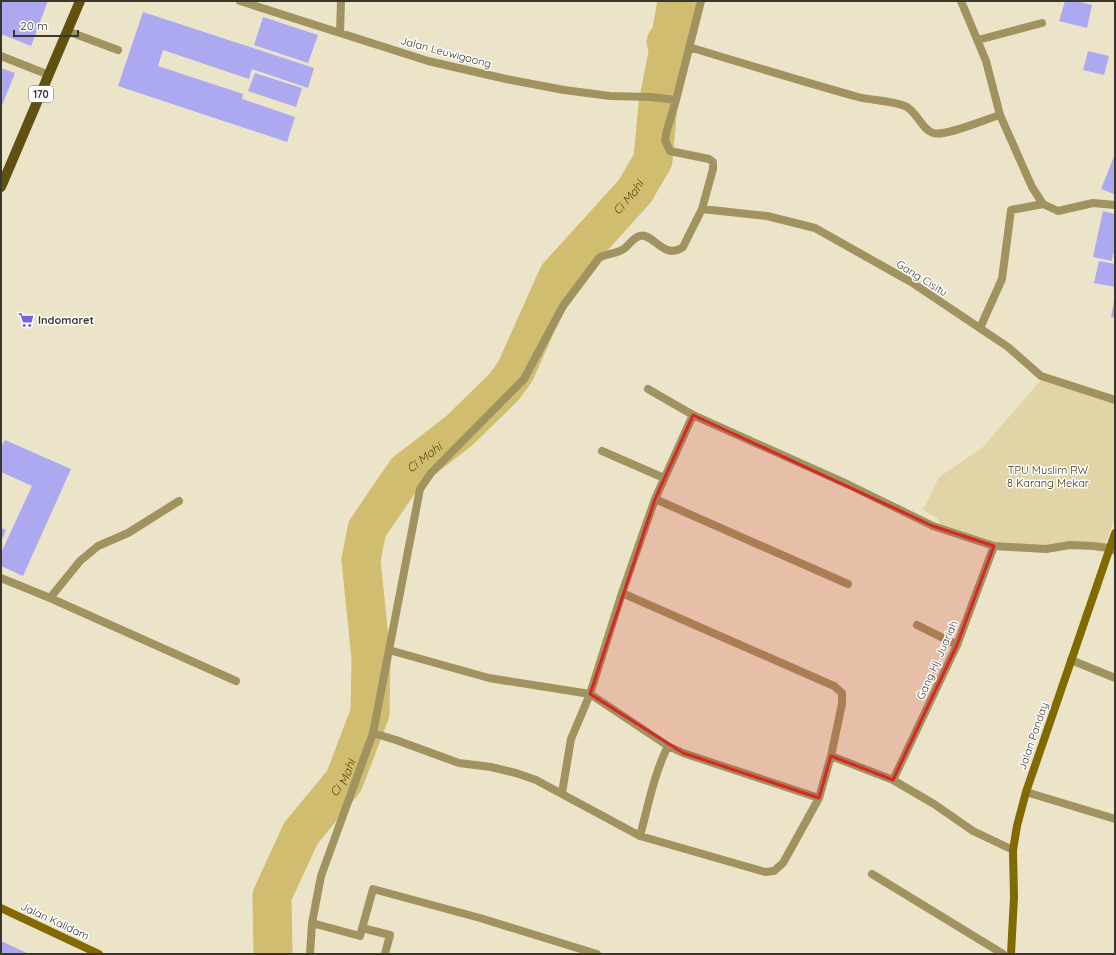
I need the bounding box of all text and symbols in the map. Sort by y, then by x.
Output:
scale bar [14,12,78,38]
text: 20 m [20,18,48,33]
street label: Jalan Leuwigoong [399,33,493,71]
road number: 170 [29,86,53,102]
water label: Ci Mahi [609,176,647,217]
street label: Gang Cisitu [894,257,950,299]
supermarket icon: Indomaret [17,311,35,329]
place label: Indomaret [38,313,94,327]
water label: Ci Mahi [404,438,446,476]
park label: TPU Muslim RW 8 Karang Mekar [1007,463,1090,490]
street label: Gang Hj. Juariah [913,618,961,702]
street label: Jalan Panday [1015,700,1051,772]
water label: Ci Mahi [326,756,359,799]
street label: Jalan Kalidam [19,899,91,943]

